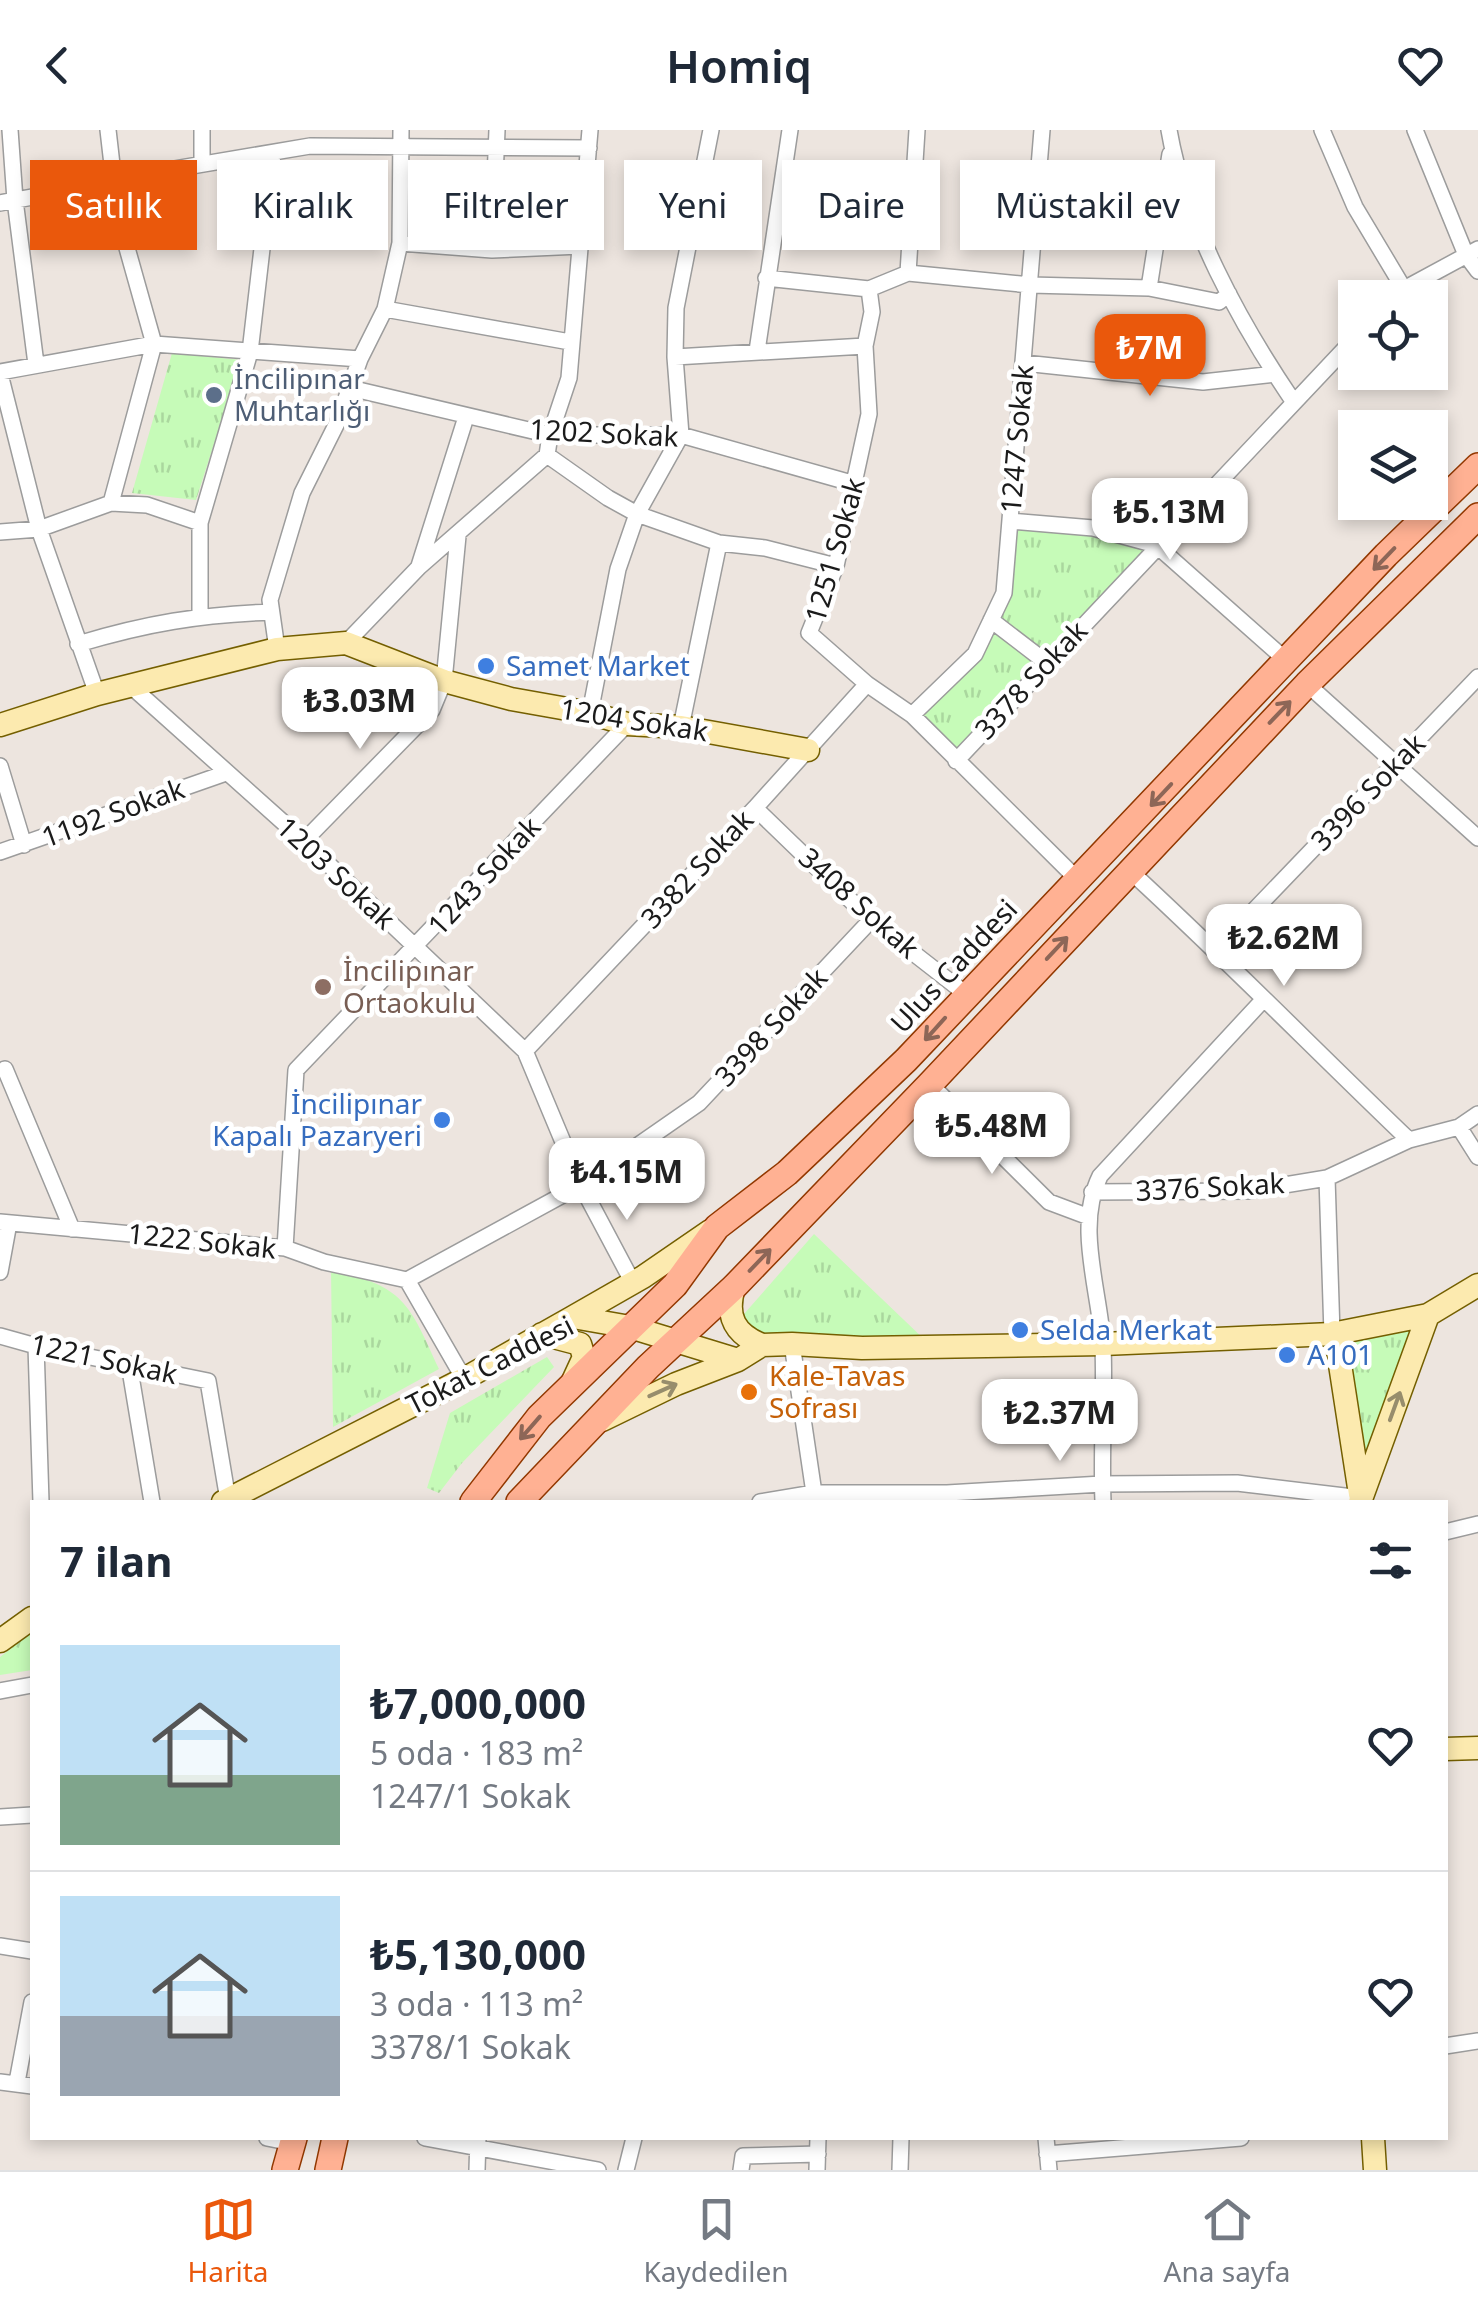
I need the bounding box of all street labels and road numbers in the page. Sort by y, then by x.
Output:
street label: 1247 Sokak [991,363,1041,515]
street label: 1202 Sokak [529,409,680,455]
street label: 1251 Sokak [795,473,873,627]
street label: 3378 Sokak [965,612,1095,747]
street label: 1204 Sokak [557,689,711,749]
street label: 3396 Sokak [1302,724,1433,858]
street label: 1192 Sokak [36,769,189,855]
street label: 3382 Sokak [631,801,761,936]
street label: 1203 Sokak [269,807,404,937]
street label: 1243 Sokak [418,808,548,943]
street label: 3408 Sokak [791,838,928,966]
street label: Ulus Caddesi [881,890,1025,1040]
street label: 3398 Sokak [705,959,835,1094]
street label: 3376 Sokak [1134,1163,1286,1209]
street label: 1222 Sokak [126,1213,278,1267]
street label: Tokat Caddesi [399,1306,580,1423]
street label: 1221 Sokak [27,1324,181,1392]

